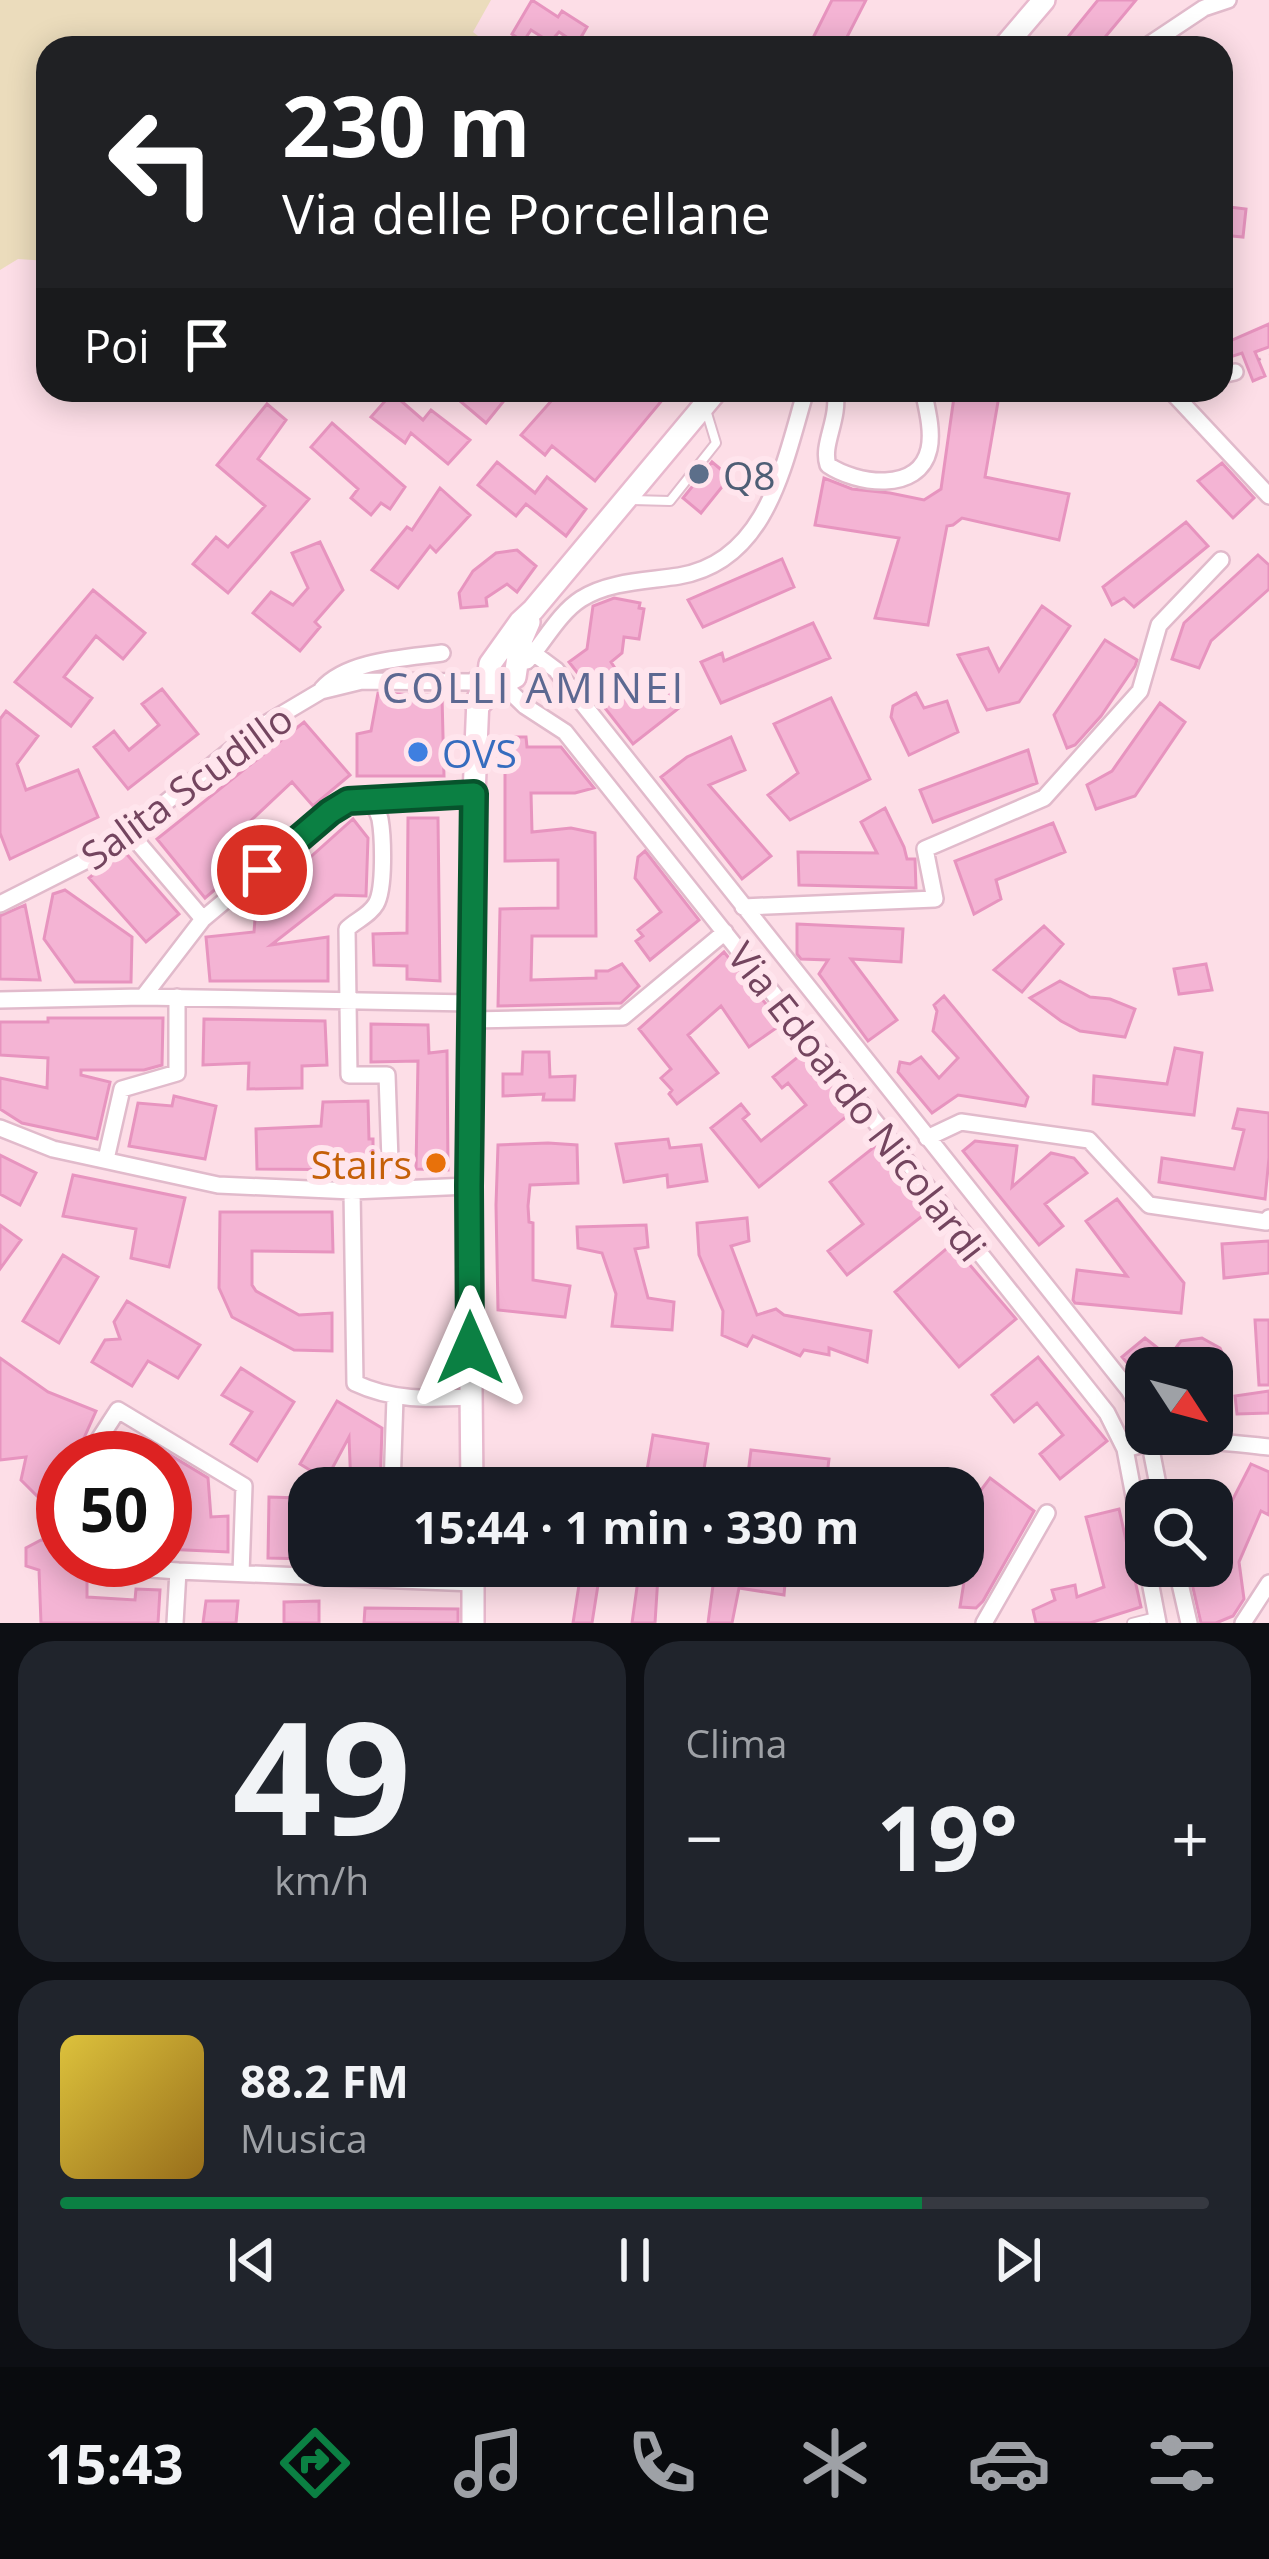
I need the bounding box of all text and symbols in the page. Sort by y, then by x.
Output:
text: 230 m [282,67,530,182]
icon: left [84,84,240,240]
text: Via delle Porcellane [282,176,771,250]
icon: arrive [174,312,240,378]
text: Poi [84,315,150,376]
place label: Q8 [723,448,776,501]
marker: Q8 [686,461,712,487]
district label: COLLI AMINEI [382,658,686,715]
street label: Salita Scudillo [70,691,302,881]
place label: OVS [442,726,517,779]
marker: OVS [405,739,431,765]
pin [211,819,313,921]
icon: arrive [229,837,295,903]
street label: Via Edoardo Nicolardi [717,930,999,1272]
place label: Stairs [311,1137,412,1190]
marker: Stairs [423,1150,449,1176]
position arrow [407,1285,533,1411]
north arrow [1125,1347,1233,1455]
map controls [1125,1347,1233,1587]
speed limit sign: 50 [36,1431,192,1587]
button: search [1125,1479,1233,1587]
text: 15:44 · 1 min · 330 m [413,1496,859,1557]
text: 49 [233,1668,411,1881]
text: Clima [686,1716,788,1769]
text: 19° [877,1775,1018,1897]
text: − [686,1792,723,1882]
text: + [1171,1792,1209,1882]
text: km/h [274,1853,369,1906]
text: 88.2 FM [240,2050,409,2111]
text: Musica [240,2111,368,2164]
icon: previous [219,2227,285,2293]
icon: pause [602,2227,668,2293]
icon: next [985,2227,1051,2293]
icon: directions [273,2421,357,2505]
icon: music [447,2421,531,2505]
icon: phone [620,2421,704,2505]
icon: climate [793,2421,877,2505]
icon: car [967,2421,1051,2505]
icon: filters [1140,2421,1224,2505]
text: 15:43 [45,2426,184,2500]

